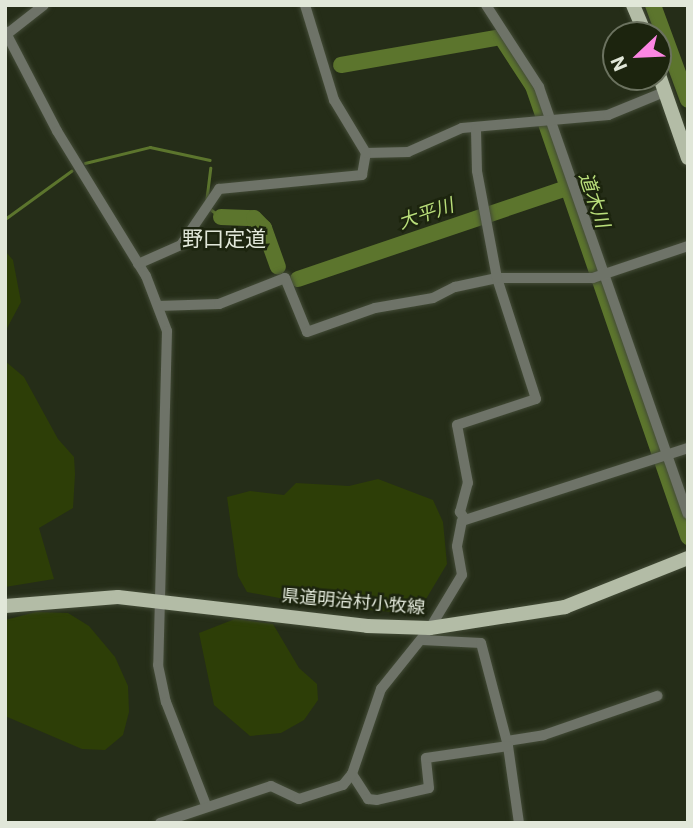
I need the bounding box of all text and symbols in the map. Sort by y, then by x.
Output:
north arrow [602,21,672,91]
text: N [606,53,632,74]
water label: 道木川 [574,169,614,231]
water label: 大平川 [395,194,457,234]
district label: 野口定道 [182,226,266,252]
street label: 県道明治村小牧線 [280,585,426,619]

